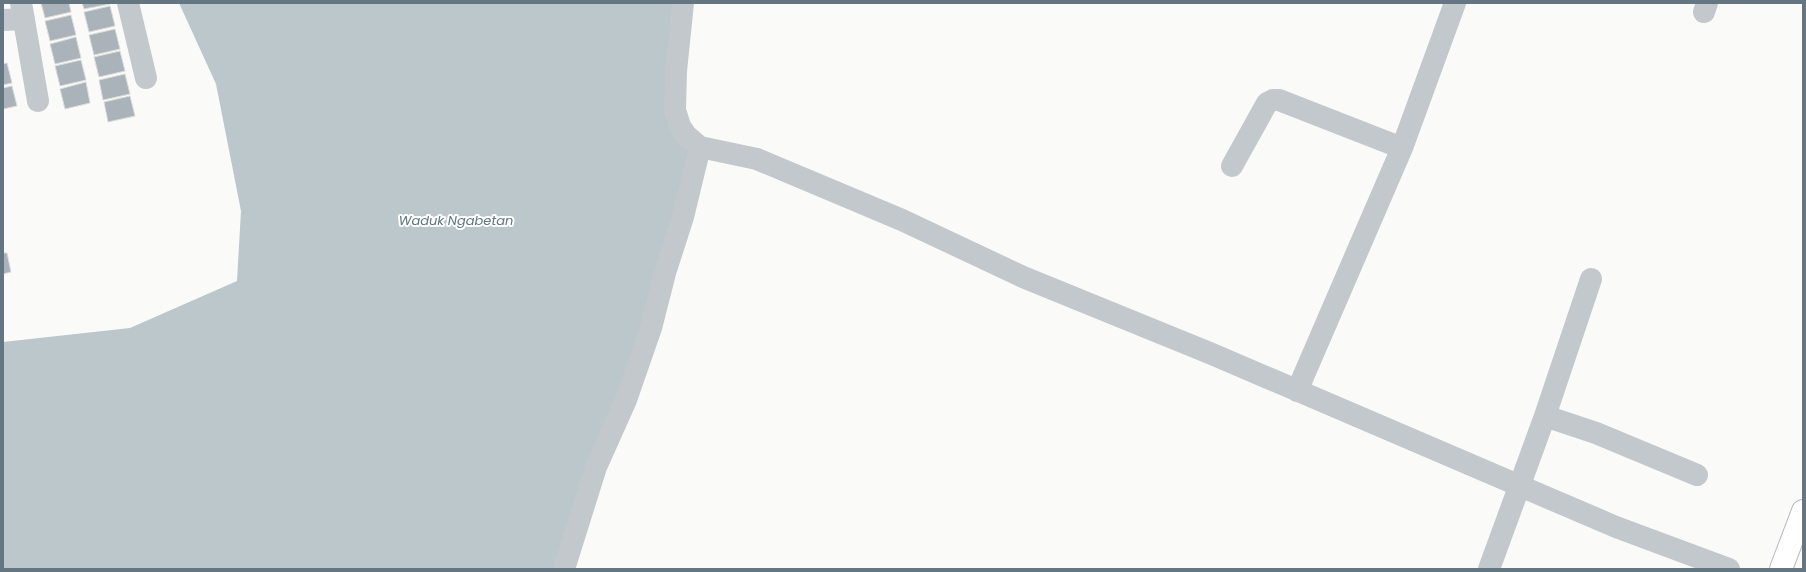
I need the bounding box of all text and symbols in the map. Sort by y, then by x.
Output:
water label: Waduk Ngabetan [399,211,513,230]

